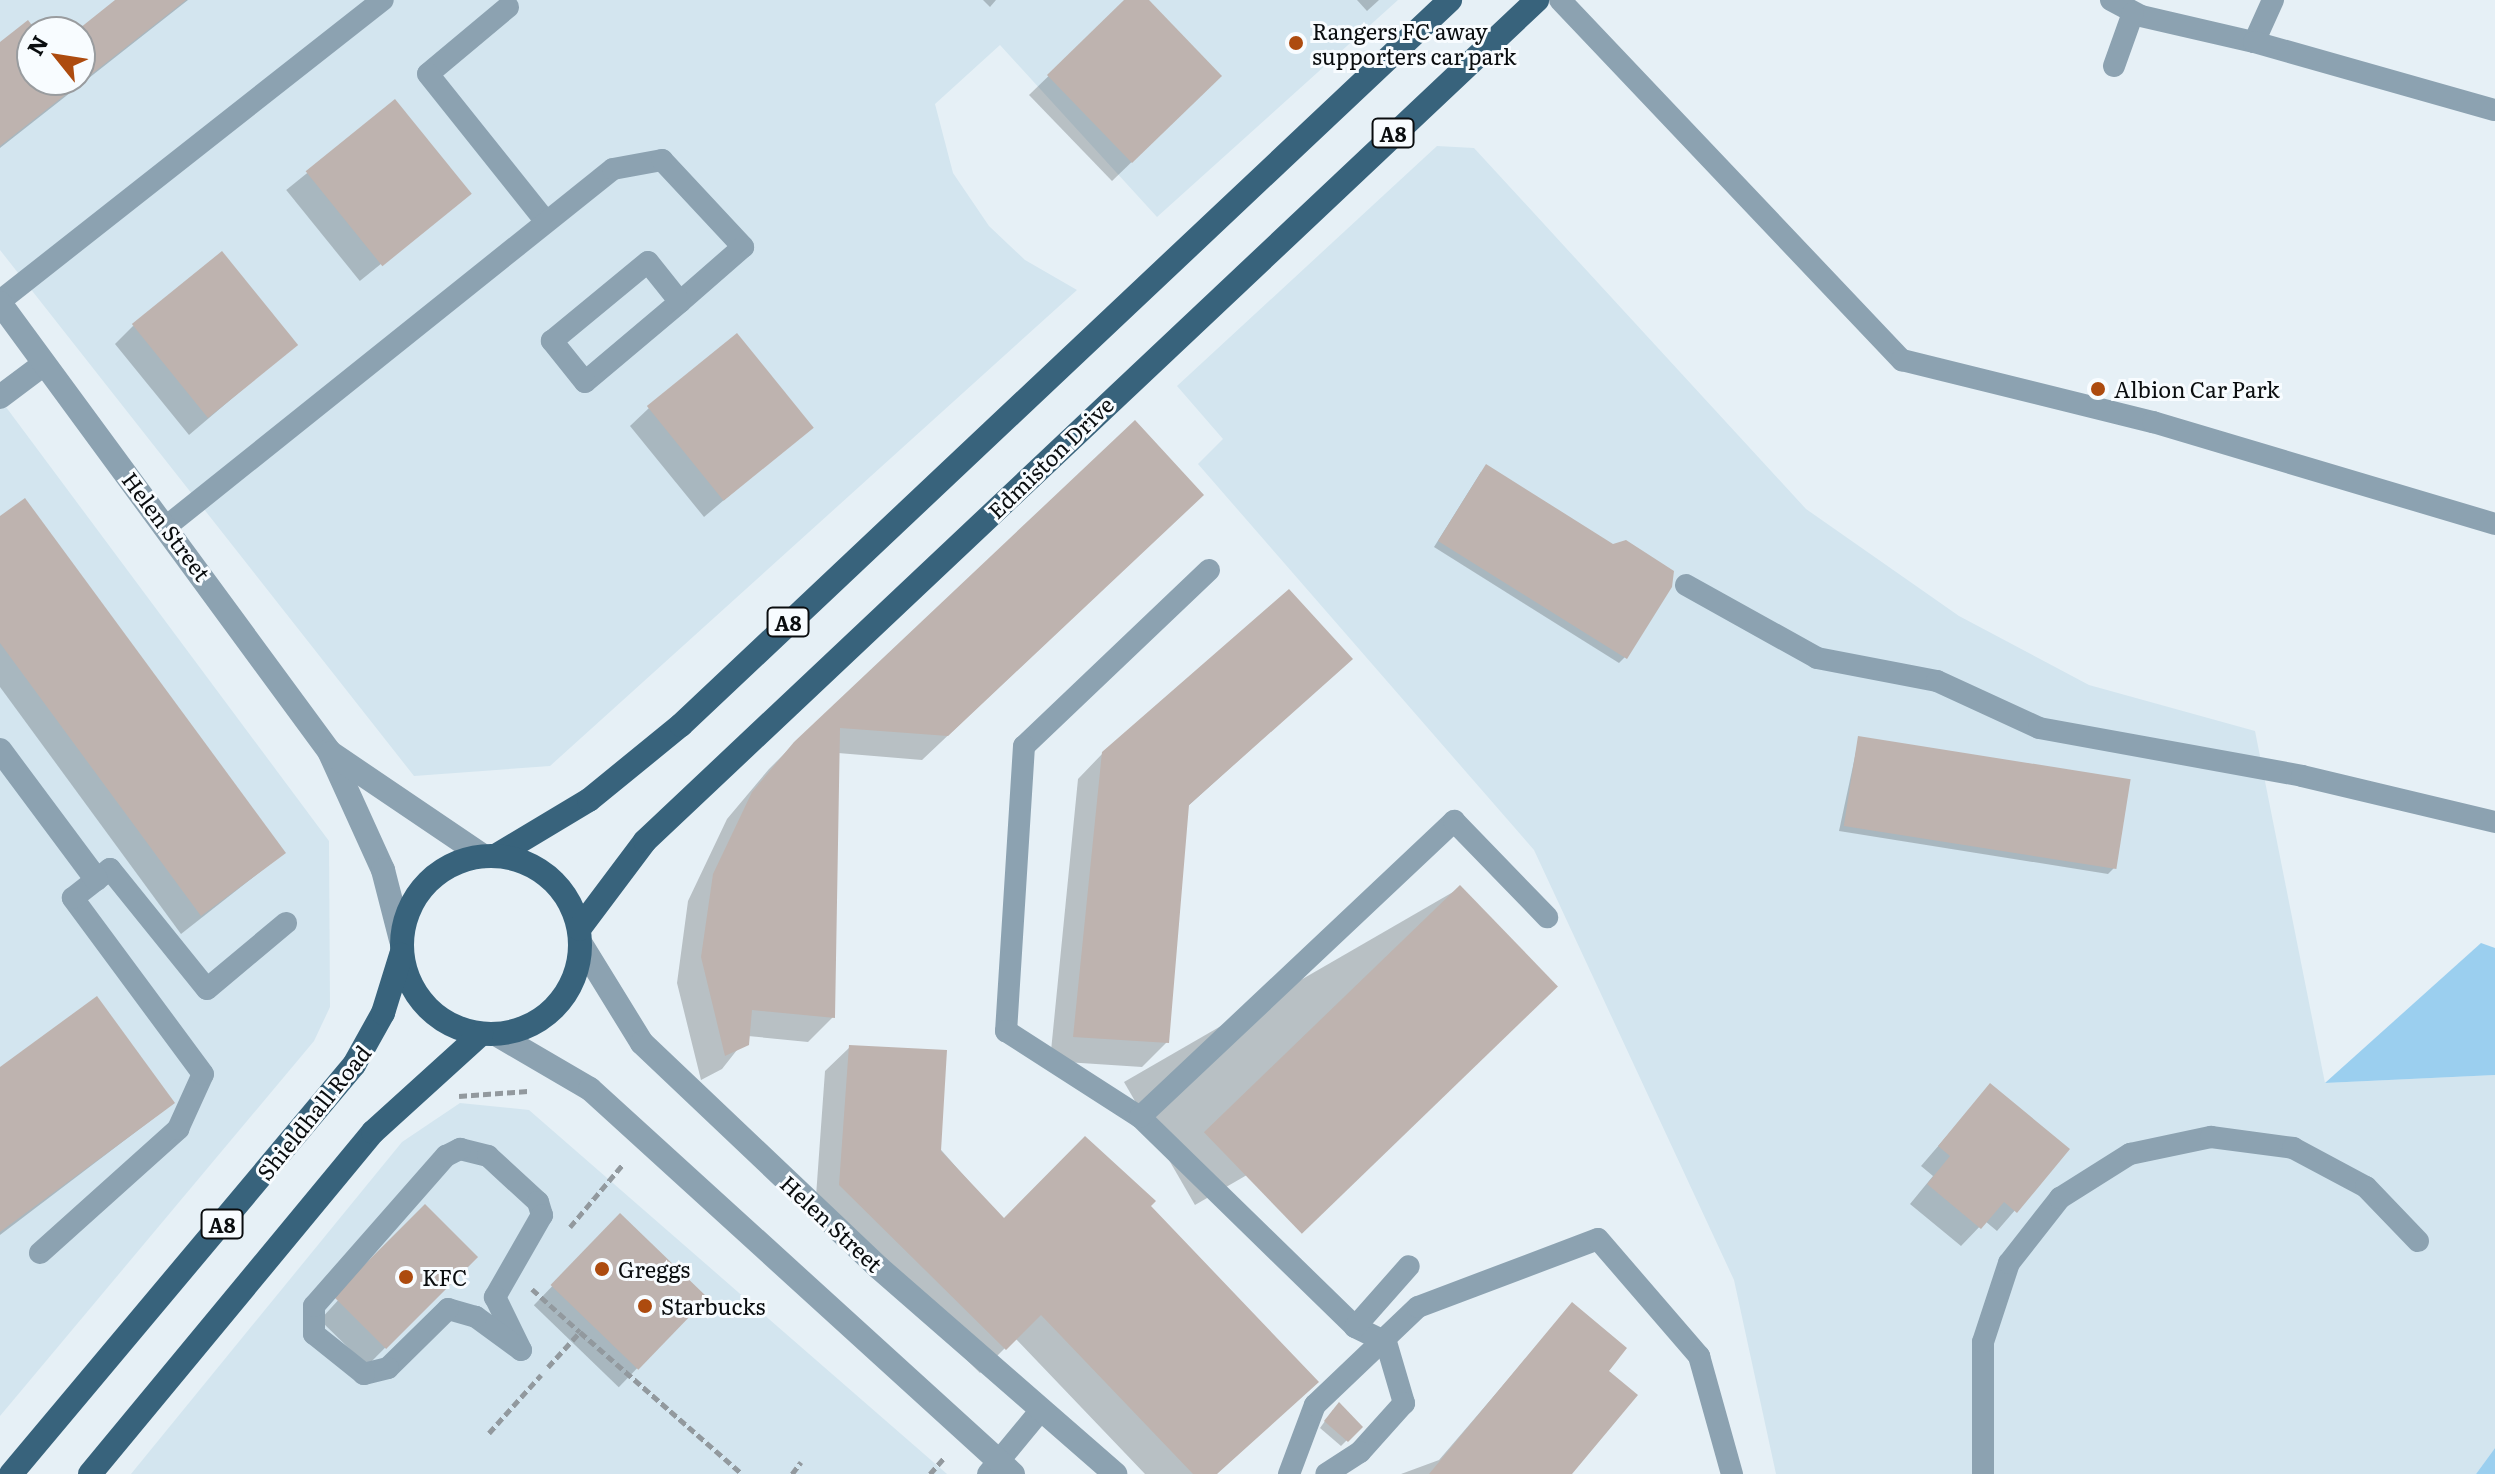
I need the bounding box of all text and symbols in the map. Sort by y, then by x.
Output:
north arrow [16,16,96,96]
place label: Rangers FC away supporters car park [1312,17,1517,68]
text: N [18,29,55,61]
marker: Rangers FC away supporters car park [1287,34,1305,52]
road number: A8 [1371,117,1415,149]
place label: Albion Car Park [2114,376,2280,402]
marker: Albion Car Park [2089,380,2107,398]
street label: Edmiston Drive [982,391,1118,523]
street label: Helen Street [117,466,217,586]
road number: A8 [766,606,810,638]
street label: Shieldhall Road [251,1039,375,1185]
street label: Helen Street [776,1169,888,1277]
road number: A8 [200,1208,244,1240]
place label: Greggs [618,1256,690,1282]
marker: Greggs [593,1260,611,1278]
place label: KFC [422,1264,467,1290]
marker: KFC [397,1268,415,1286]
place label: Starbucks [661,1293,766,1319]
marker: Starbucks [636,1297,654,1315]

